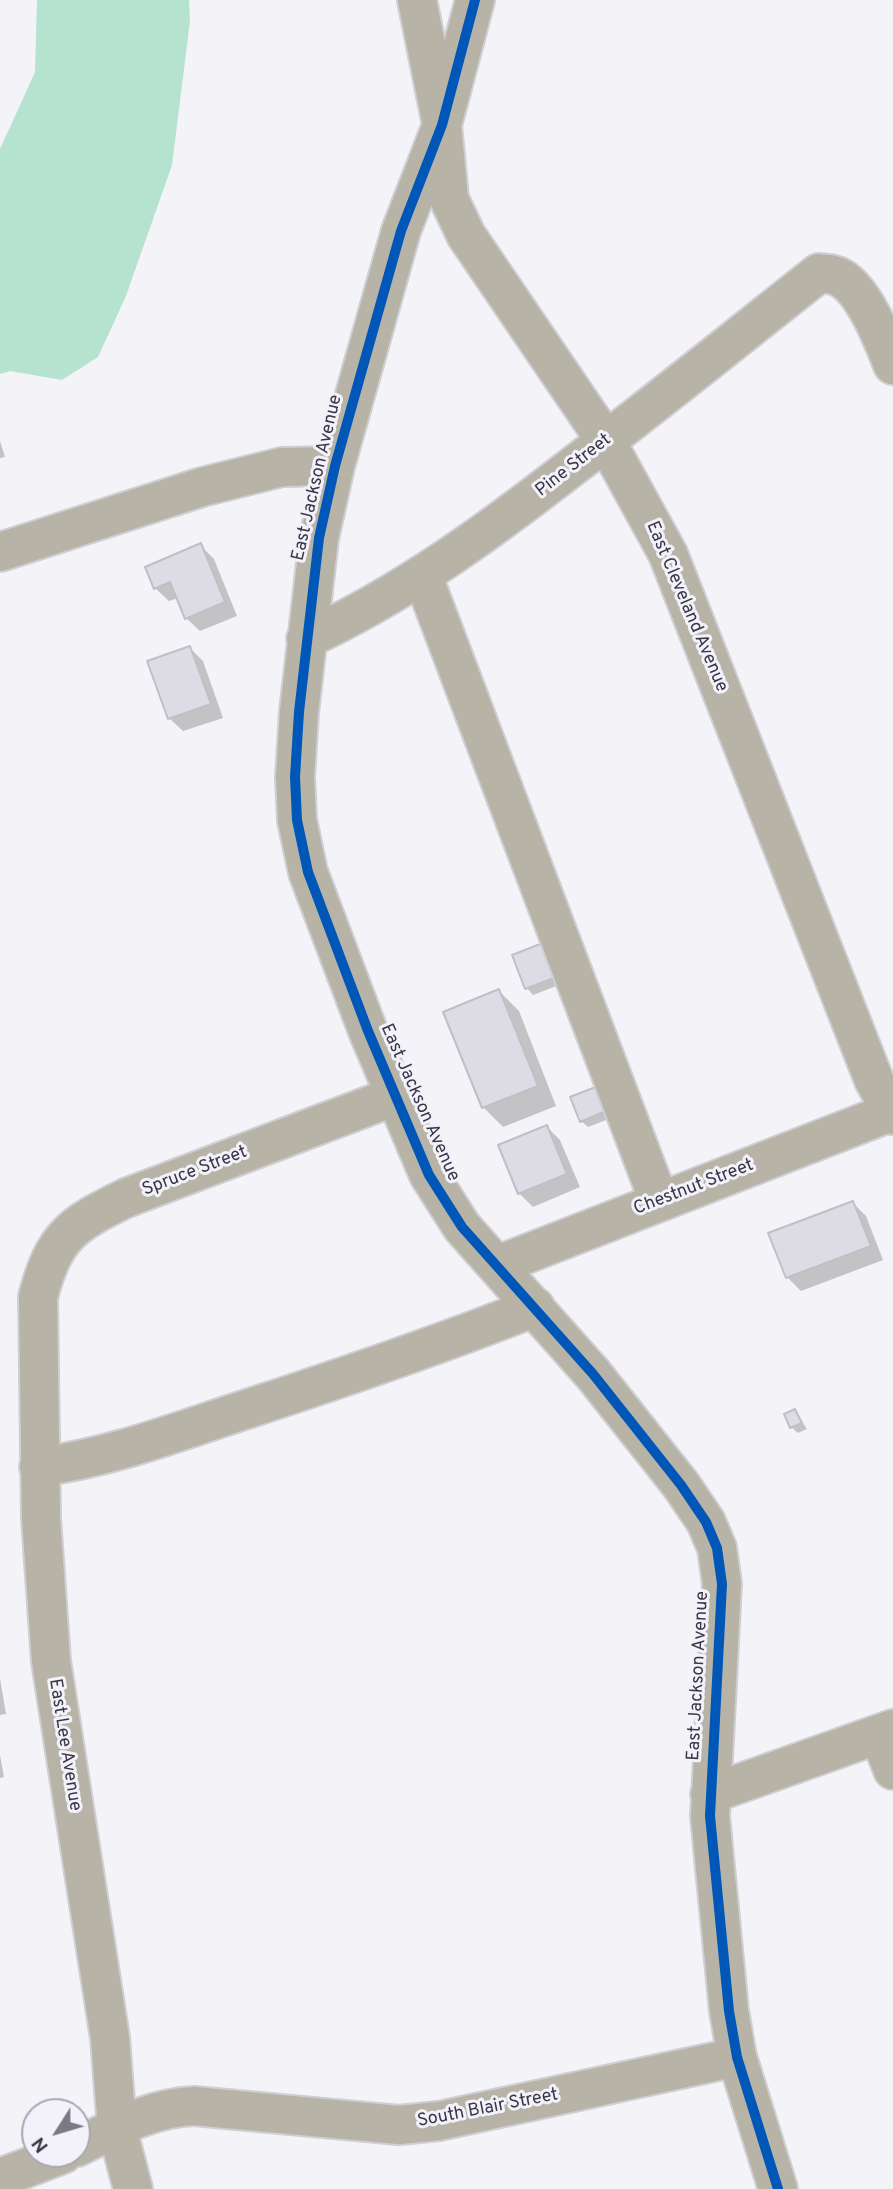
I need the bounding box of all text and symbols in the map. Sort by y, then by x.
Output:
street label: East Jackson Avenue [288,393,348,563]
street label: Pine Street [532,430,616,502]
street label: East Cleveland Avenue [640,518,732,696]
street label: East Jackson Avenue [375,1021,463,1185]
street label: Spruce Street [140,1142,250,1202]
street label: Chestnut Street [631,1155,757,1221]
street label: East Jackson Avenue [684,1591,714,1761]
street label: East Lee Avenue [43,1677,85,1813]
street label: South Blair Street [416,2085,560,2133]
north arrow [21,2098,91,2168]
text: N [27,2132,55,2157]

